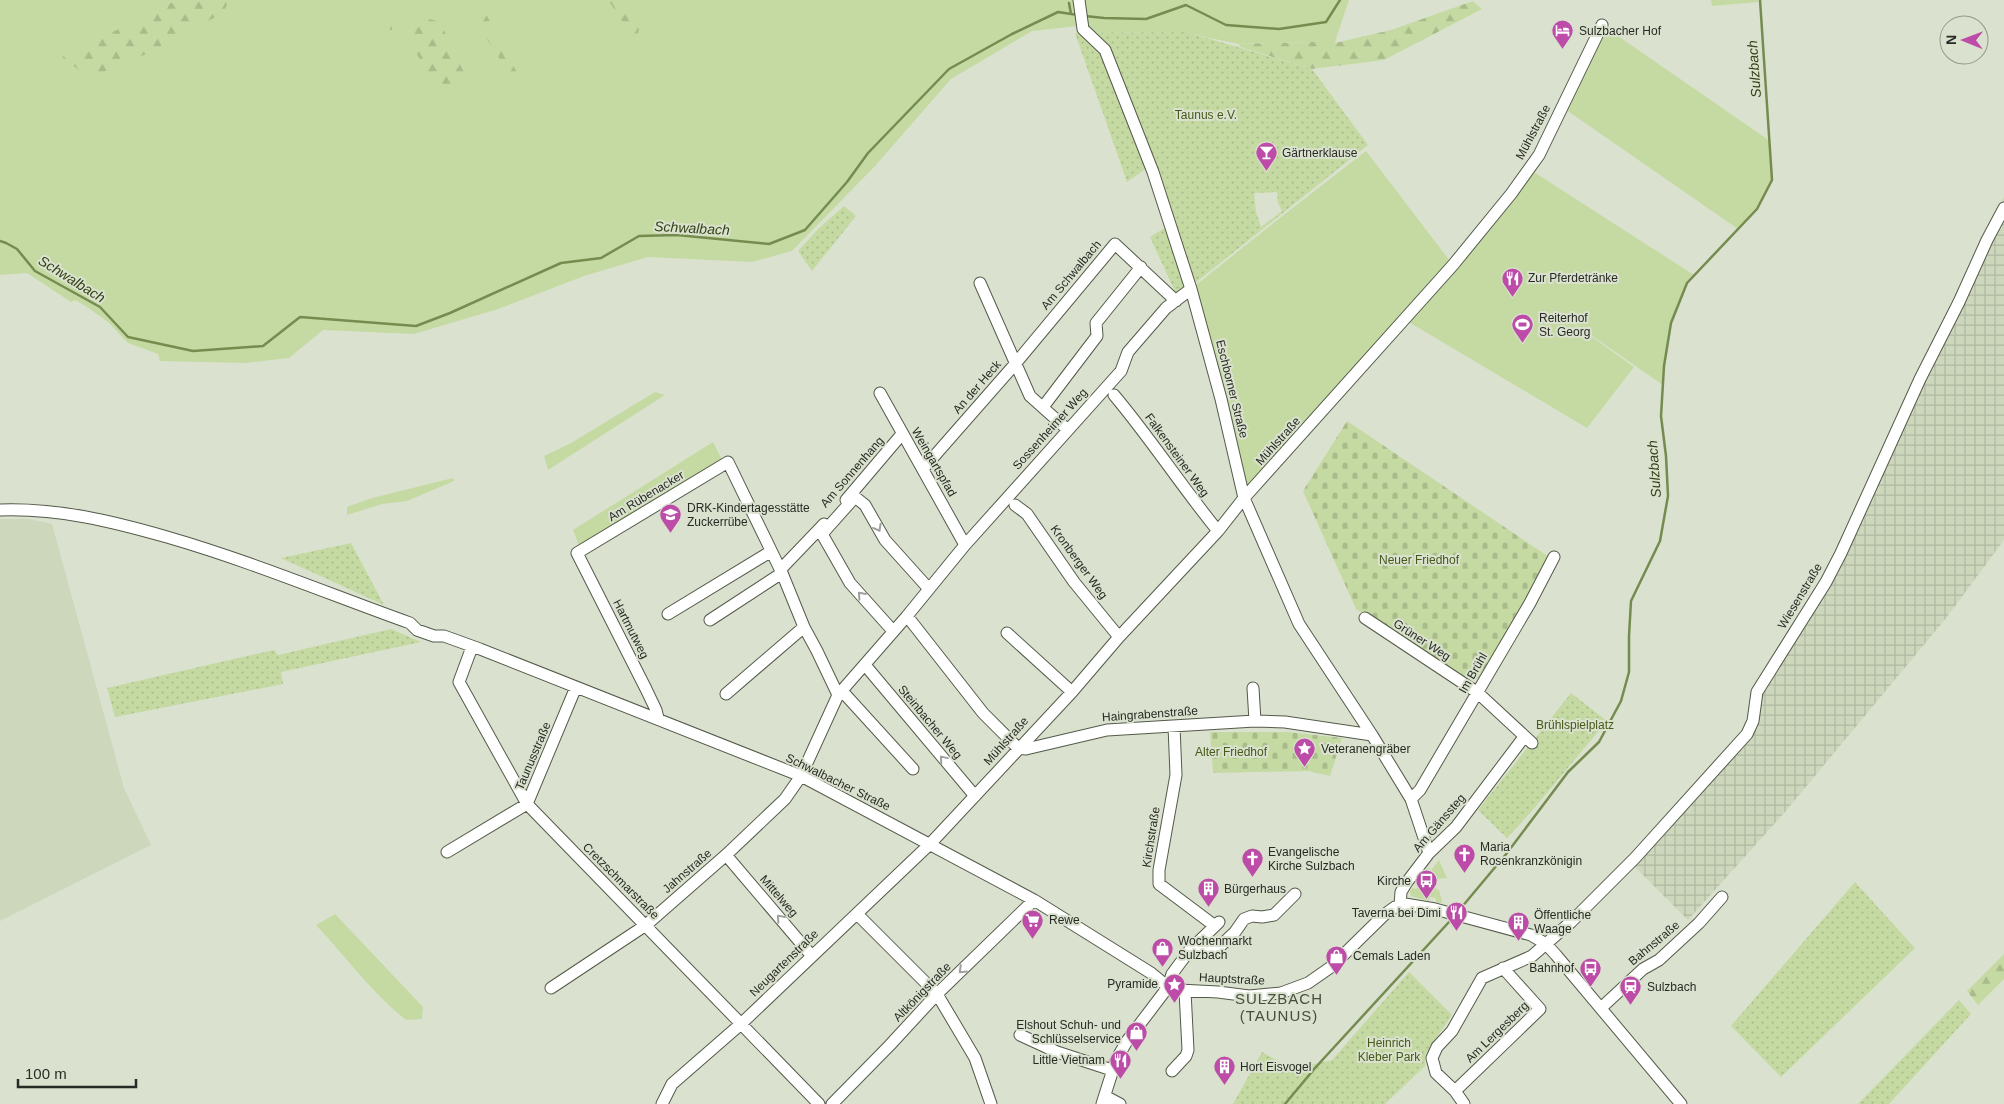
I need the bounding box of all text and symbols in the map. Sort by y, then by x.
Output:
north arrow [1939,15,1989,65]
hotel icon: Sulzbacher Hof [1551,19,1575,50]
place label: Sulzbacher Hof [1579,24,1662,38]
text: N [1943,35,1959,45]
water label: Sulzbach [1744,40,1764,98]
street label: Mühlstraße [1513,102,1553,162]
park label: Taunus e.V. [1175,108,1237,122]
bar icon: Gärtnerklause [1254,141,1278,172]
place label: Gärtnerklause [1282,146,1358,160]
water label: Schwalbach [654,218,730,238]
street label: Am Schwalbach [1038,238,1104,312]
water label: Schwalbach [36,252,108,306]
restaurant icon: Zur Pferdetränke [1500,266,1524,297]
place label: Zur Pferdetränke [1528,271,1618,285]
place label: Reiterhof St. Georg [1539,311,1590,339]
sports icon: Reiterhof St. Georg [1511,313,1535,344]
street label: Eschborner Straße [1213,338,1251,440]
street label: An der Heck [950,357,1005,417]
street label: Sossenheimer Weg [1010,385,1090,473]
street label: Falkensteiner Weg [1142,411,1212,499]
street label: Mühlstraße [1253,414,1303,468]
street label: Weingartspfad [909,425,959,499]
street label: Am Sonnenhang [817,434,887,510]
water label: Sulzbach [1644,440,1664,498]
street label: Am Rübenacker [606,468,686,524]
place label: DRK-Kindertagesstätte Zuckerrübe [687,501,810,529]
school or university icon: DRK-Kindertagesstätte Zuckerrübe [659,503,683,534]
street label: Kronberger Weg [1048,522,1110,602]
one-way arrow [872,523,882,532]
park label: Neuer Friedhof [1379,553,1460,567]
street label: Wiesenstraße [1775,560,1825,631]
one-way arrow [858,591,867,600]
street label: Hartmutweg [610,597,652,661]
street label: Grüner Weg [1391,616,1453,664]
street label: Im Brühl [1456,650,1490,696]
street label: Steinbacher Weg [895,682,965,762]
street label: Haingrabenstraße [1102,704,1199,724]
street label: Mühlstraße [981,714,1031,768]
park label: Brühlspielplatz [1536,718,1614,732]
street label: Taunusstraße [512,720,554,792]
place icon: Veteranengräber [1293,737,1317,768]
place label: Veteranengräber [1321,742,1410,756]
park label: Alter Friedhof [1195,745,1268,759]
street label: Schwalbacher Straße [783,751,893,814]
one-way arrow [940,755,949,764]
street label: Am Gänssteg [1410,791,1468,855]
street label: Kirchstraße [1139,805,1163,868]
street label: Cretzschmarstraße [580,840,662,922]
place label: Maria Rosenkranzkönigin [1480,840,1582,868]
church icon: Maria Rosenkranzkönigin [1452,842,1476,873]
place label: Evangelische Kirche Sulzbach [1268,845,1355,873]
street label: Jahnstraße [660,846,714,896]
church icon: Evangelische Kirche Sulzbach [1240,847,1264,878]
bus stop icon: Kirche [1415,869,1439,900]
street label: Mittelweg [757,872,801,920]
place label: Kirche [1377,874,1411,888]
building icon: Bürgerhaus [1196,877,1220,908]
place label: Bürgerhaus [1224,882,1286,896]
restaurant icon: Taverna bei Dimi [1445,901,1469,932]
place label: Taverna bei Dimi [1352,906,1441,920]
supermarket icon: Rewe [1021,908,1045,939]
place label: Öffentliche Waage [1534,908,1591,936]
building icon: Öffentliche Waage [1506,910,1530,941]
place label: Rewe [1049,913,1080,927]
one-way arrow [776,915,785,924]
street label: Bahnstraße [1626,917,1683,968]
street label: Neugartenstraße [747,926,821,999]
place label: Wochenmarkt Sulzbach [1178,934,1252,962]
shop icon: Wochenmarkt Sulzbach [1150,936,1174,967]
shop icon: Cemals Laden [1325,944,1349,975]
place label: Cemals Laden [1353,949,1430,963]
bus stop icon: Bahnhof [1578,956,1602,987]
street label: Altkönigstraße [890,959,954,1024]
place label: Bahnhof [1529,961,1575,975]
one-way arrow [959,964,968,973]
street label: Hauptstraße [1199,970,1266,988]
place icon: Pyramide [1162,972,1186,1003]
station icon: Sulzbach [1619,975,1643,1006]
place label: Pyramide [1107,977,1158,991]
place label: Sulzbach [1647,980,1696,994]
district label: SULZBACH (TAUNUS) [1235,990,1323,1024]
street label: Am Lergesberg [1463,998,1531,1066]
place label: Elshout Schuh- und Schlüsselservice [1016,1018,1121,1046]
shop icon: Elshout Schuh- und Schlüsselservice [1125,1020,1149,1051]
park label: Heinrich Kleber Park [1358,1036,1421,1064]
restaurant icon: Little Vietnam [1109,1048,1133,1079]
place label: Little Vietnam [1033,1053,1105,1067]
building icon: Hort Eisvogel [1212,1055,1236,1086]
scale bar [18,1056,135,1088]
place label: Hort Eisvogel [1240,1060,1311,1074]
text: 100 m [25,1065,67,1082]

